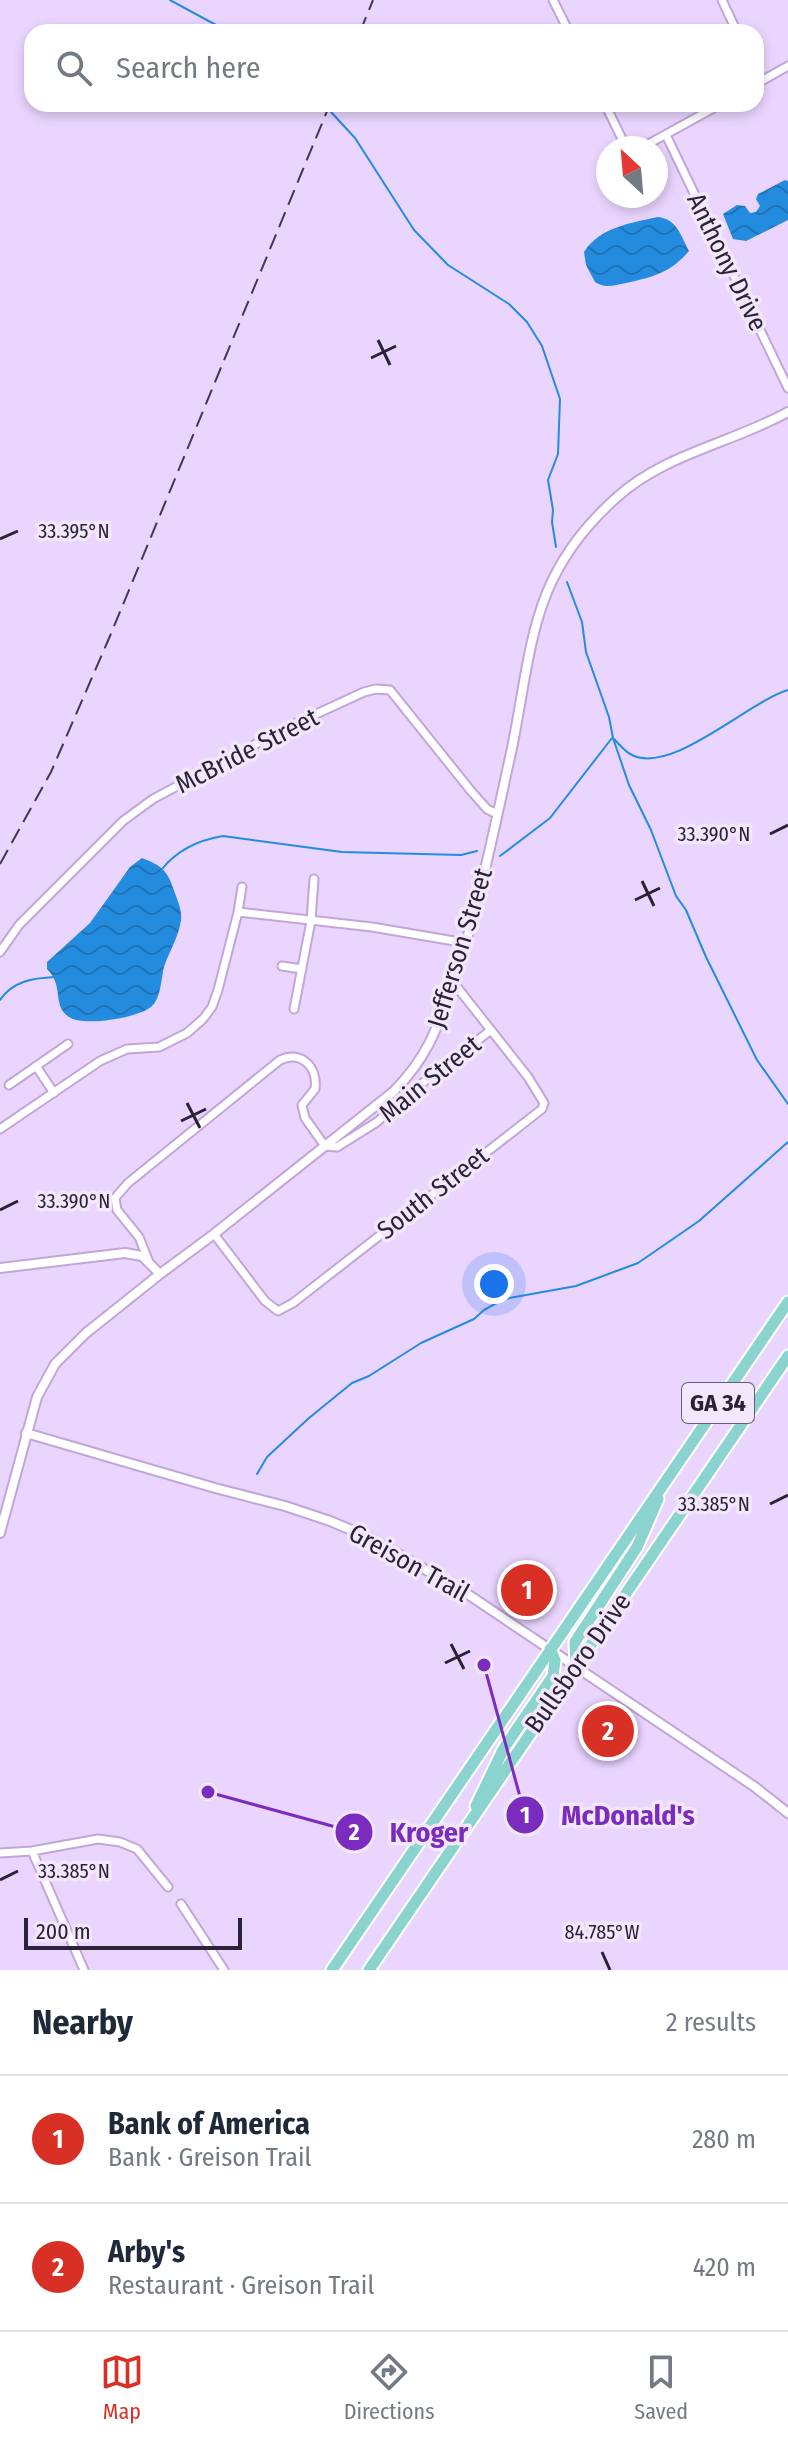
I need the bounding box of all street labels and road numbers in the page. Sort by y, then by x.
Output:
street label: Anthony Drive [680,188,774,336]
street label: McBride Street [170,701,324,800]
street label: Jefferson Street [421,864,499,1032]
street label: Main Street [373,1028,487,1129]
street label: South Street [371,1140,495,1246]
road number: GA 34 [682,1383,754,1423]
street label: Greison Trail [343,1517,475,1609]
street label: Bullsboro Drive [518,1587,638,1739]

